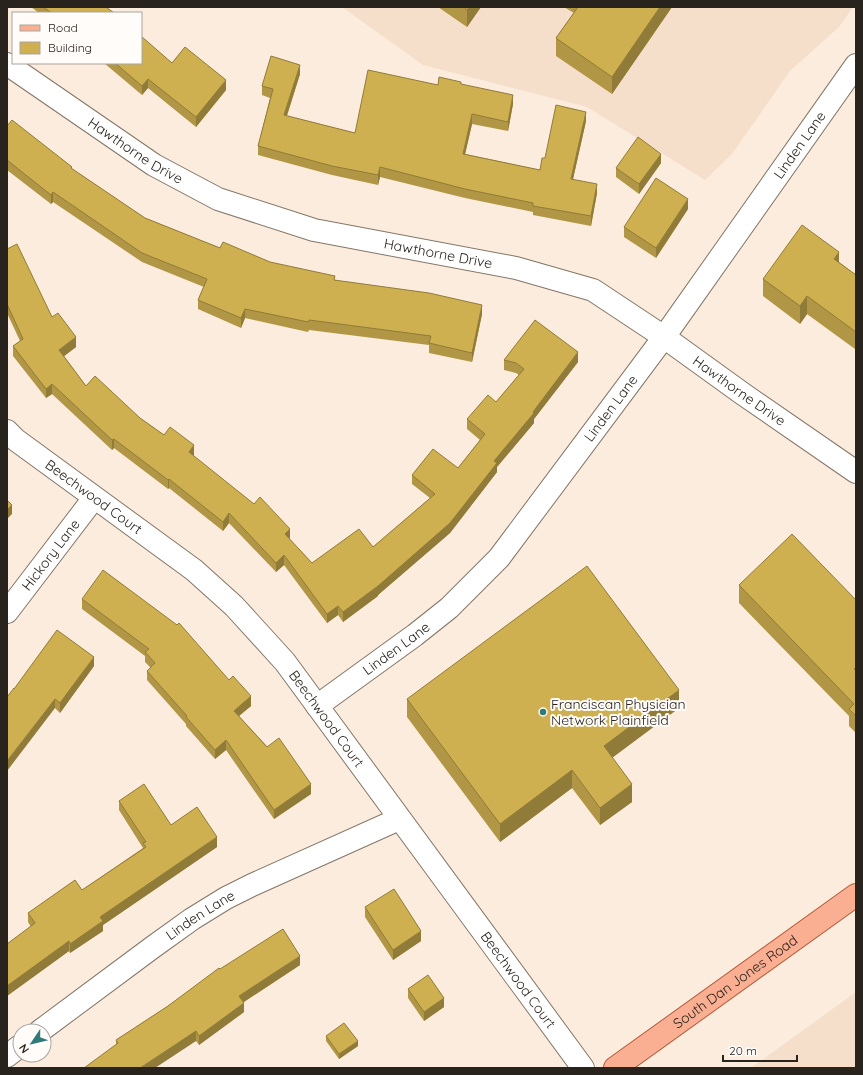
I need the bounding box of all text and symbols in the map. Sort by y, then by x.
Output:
legend [12,12,142,64]
text: Road [48,20,78,35]
text: Building [48,40,92,55]
street label: Linden Lane [769,108,830,182]
street label: Hawthorne Drive [84,113,186,188]
street label: Hawthorne Drive [382,234,494,272]
street label: Hawthorne Drive [689,352,789,430]
street label: Linden Lane [580,371,642,445]
street label: Beechwood Court [42,455,146,538]
street label: Hickory Lane [18,515,84,594]
street label: Linden Lane [359,618,433,679]
street label: Beechwood Court [285,667,368,771]
place label: Franciscan Physician Network Plainfield [551,695,685,729]
marker: Franciscan Physician Network Plainfield [538,707,548,717]
street label: Linden Lane [162,886,238,944]
street label: Beechwood Court [477,928,560,1032]
street label: South Dan Jones Road [669,931,801,1032]
north arrow [12,1023,52,1063]
scale bar [723,1037,797,1063]
text: N [16,1041,32,1056]
text: 20 m [729,1043,757,1058]

